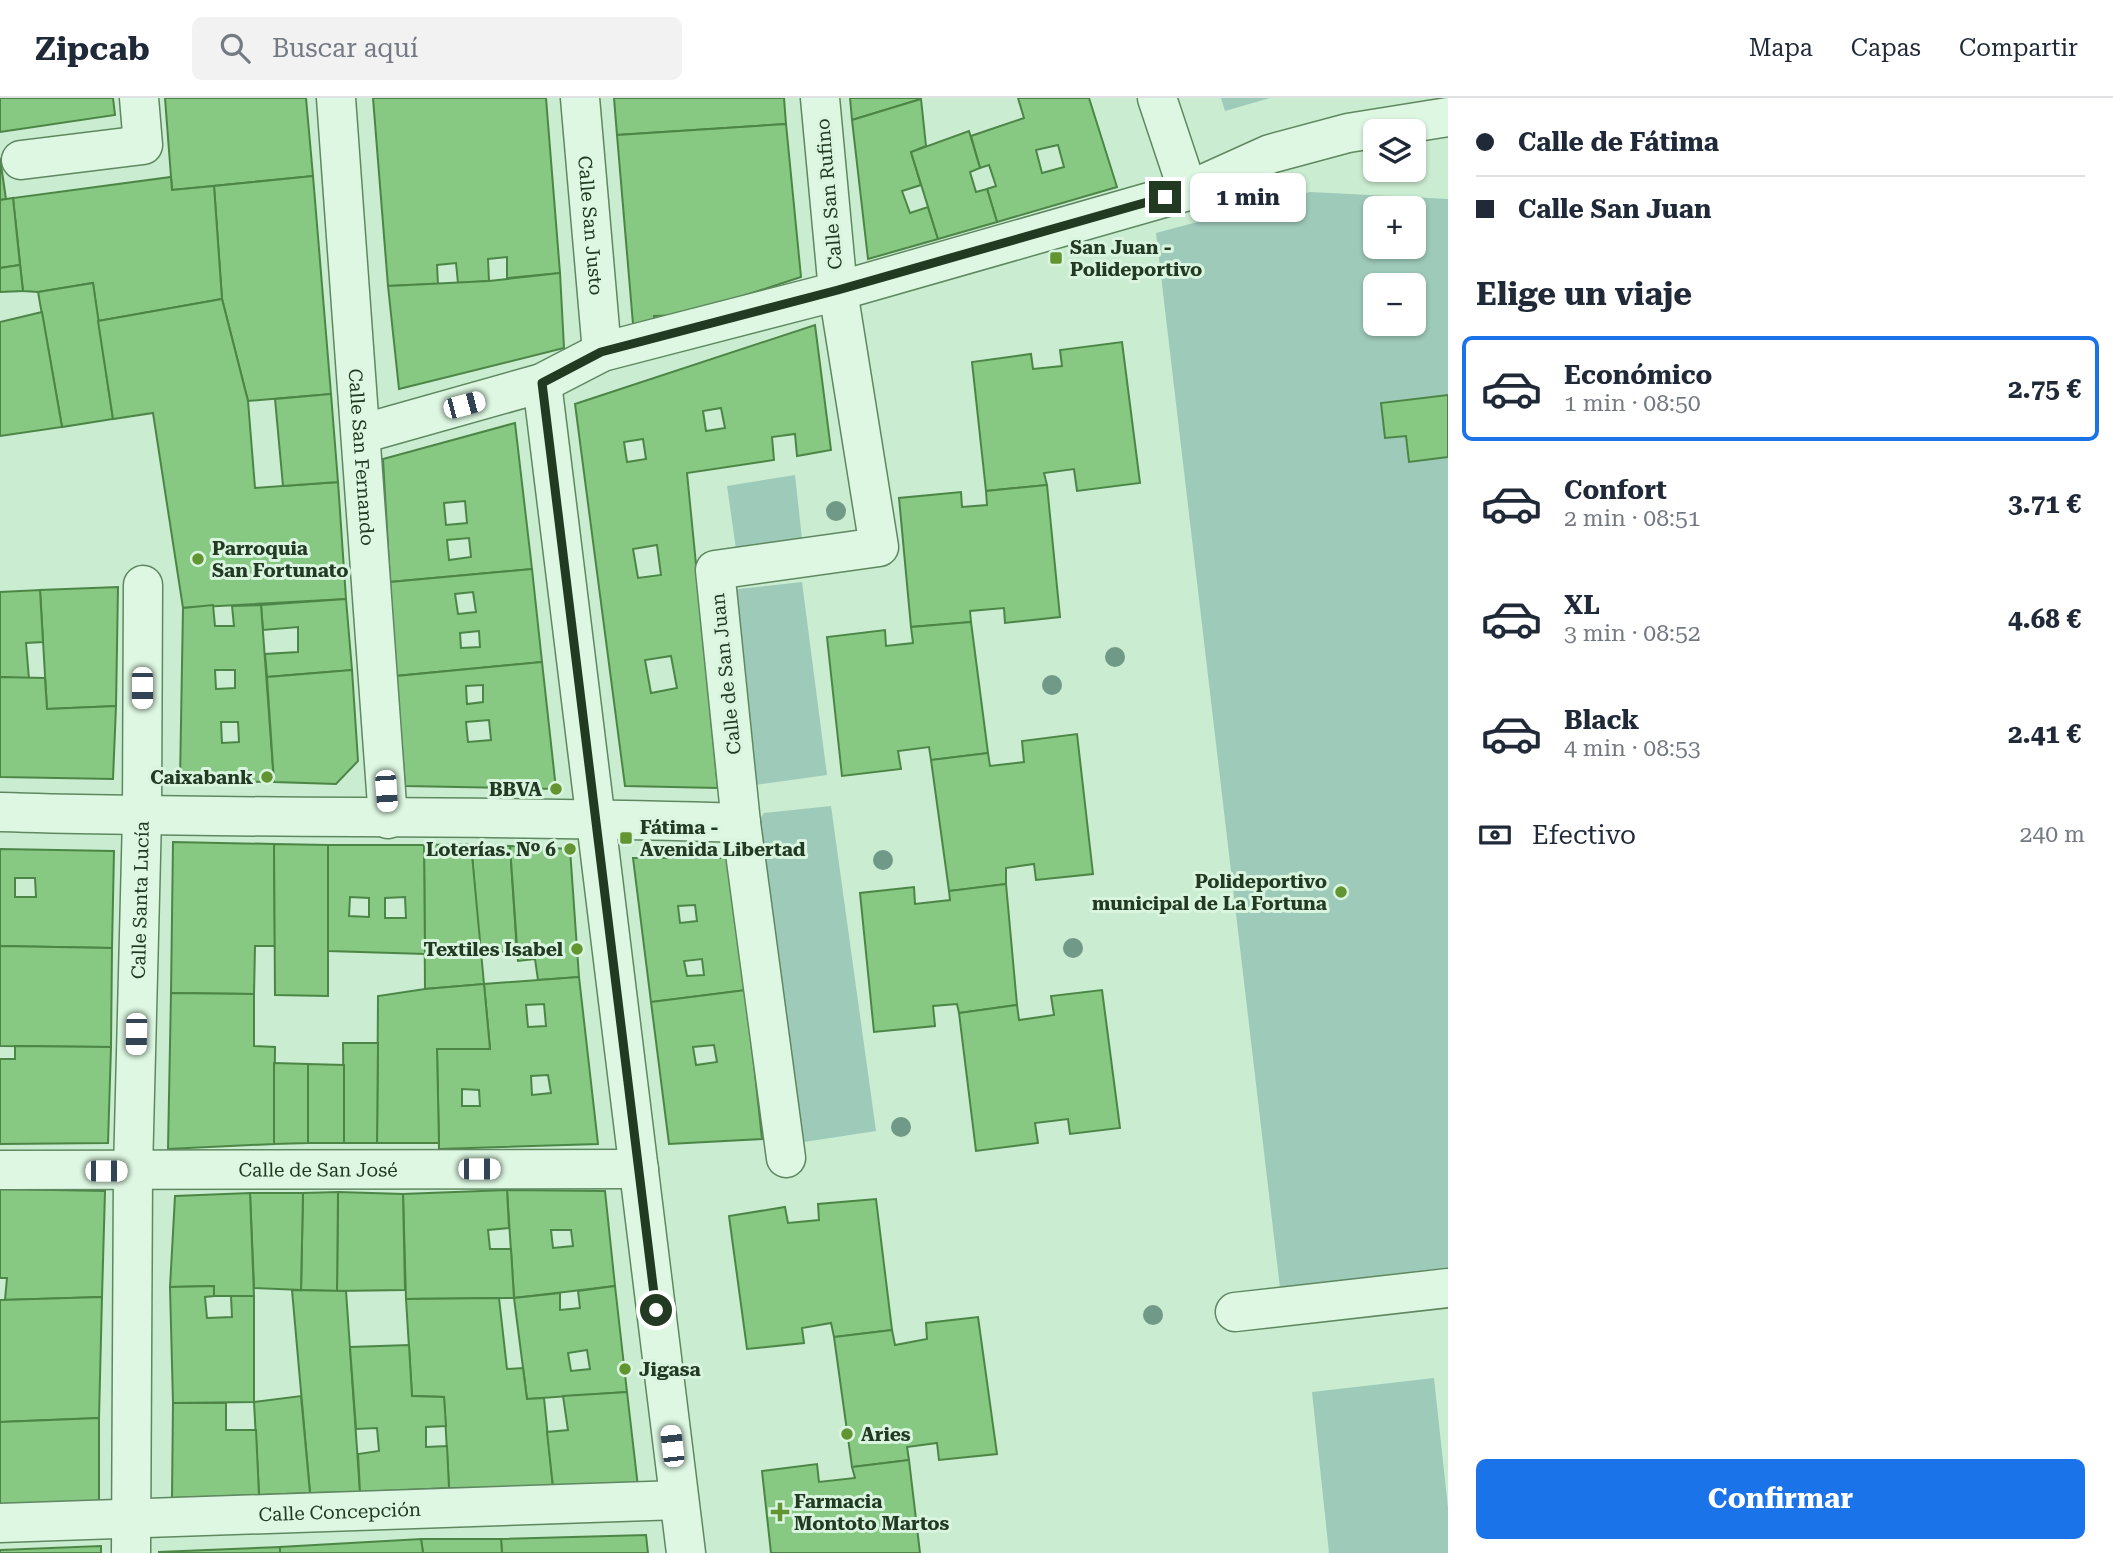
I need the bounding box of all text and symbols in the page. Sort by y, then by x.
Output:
search box [192,17,682,80]
text: Zipcab [35,29,150,68]
icon: search [216,29,254,67]
text: Buscar aquí [272,33,418,63]
text: Mapa [1749,34,1813,62]
text: Capas [1851,34,1921,62]
text: Compartir [1959,34,2078,62]
street label: Calle San Rufino [811,117,847,271]
map controls [1363,119,1426,336]
button: layers [1363,119,1426,182]
text: Calle de Fátima [1518,127,1719,157]
street label: Calle San Justo [574,155,609,296]
callout: 1 min [1190,172,1305,222]
route end [1149,181,1181,213]
text: 1 min [1216,184,1280,211]
text: Calle San Juan [1518,194,1711,224]
button: + [1363,196,1426,259]
place label: San Juan - Polideportivo [1070,236,1202,281]
marker: San Juan - Polideportivo [1048,250,1064,266]
button: − [1363,273,1426,336]
text: Elige un viaje [1476,275,1692,313]
icon: car [1480,357,1543,420]
text: Económico [1564,360,1712,390]
street label: Calle San Fernando [344,368,380,547]
text: 2.75 € [2008,374,2081,404]
car [441,389,488,421]
text: 1 min · 08:50 [1564,390,1701,417]
icon: car [1480,472,1543,535]
text: Confort [1564,475,1667,505]
text: 3.71 € [2008,489,2081,519]
text: 2 min · 08:51 [1564,505,1701,532]
place label: Parroquia San Fortunato [212,537,349,582]
marker: Parroquia San Fortunato [190,551,206,567]
icon: car [1480,587,1543,650]
text: XL [1564,590,1600,620]
street label: Calle de San Juan [706,592,746,756]
text: 4.68 € [2008,604,2081,634]
text: 3 min · 08:52 [1564,620,1701,647]
car [132,667,153,709]
icon: car [1480,702,1543,765]
text: Black [1564,705,1639,735]
text: 2.41 € [2008,719,2081,749]
text: 4 min · 08:53 [1564,735,1701,762]
place label: Caixabank [150,766,253,789]
marker: Caixabank [259,769,275,785]
car [375,769,398,813]
place label: BBVA [489,778,542,801]
marker: BBVA [548,781,564,797]
place label: Fátima - Avenida Libertad [640,816,806,861]
icon: cash [1476,816,1514,854]
street label: Calle Santa Lucía [126,820,153,979]
text: Efectivo [1532,820,1636,850]
text: 240 m [2020,821,2085,848]
marker: Fátima - Avenida Libertad [618,830,634,846]
place label: Loterías. Nº 6 [426,838,556,861]
marker: Loterías. Nº 6 [562,841,578,857]
place label: Polideportivo municipal de La Fortuna [1092,870,1327,915]
marker: Polideportivo municipal de La Fortuna [1333,884,1349,900]
place label: Textiles Isabel [424,938,563,961]
marker: Textiles Isabel [569,941,585,957]
car [126,1013,147,1055]
street label: Calle de San José [238,1158,398,1181]
car [459,1159,501,1180]
car [86,1161,128,1182]
route start [640,1294,672,1326]
place label: Jigasa [639,1358,701,1381]
marker: Jigasa [617,1361,633,1377]
place label: Aries [861,1423,911,1446]
car [660,1424,685,1468]
marker: Aries [839,1426,855,1442]
button: Confirmar [1476,1459,2085,1539]
place label: Farmacia Montoto Martos [794,1490,950,1535]
street label: Calle Concepción [258,1497,422,1526]
marker: Farmacia Montoto Martos [772,1504,788,1520]

